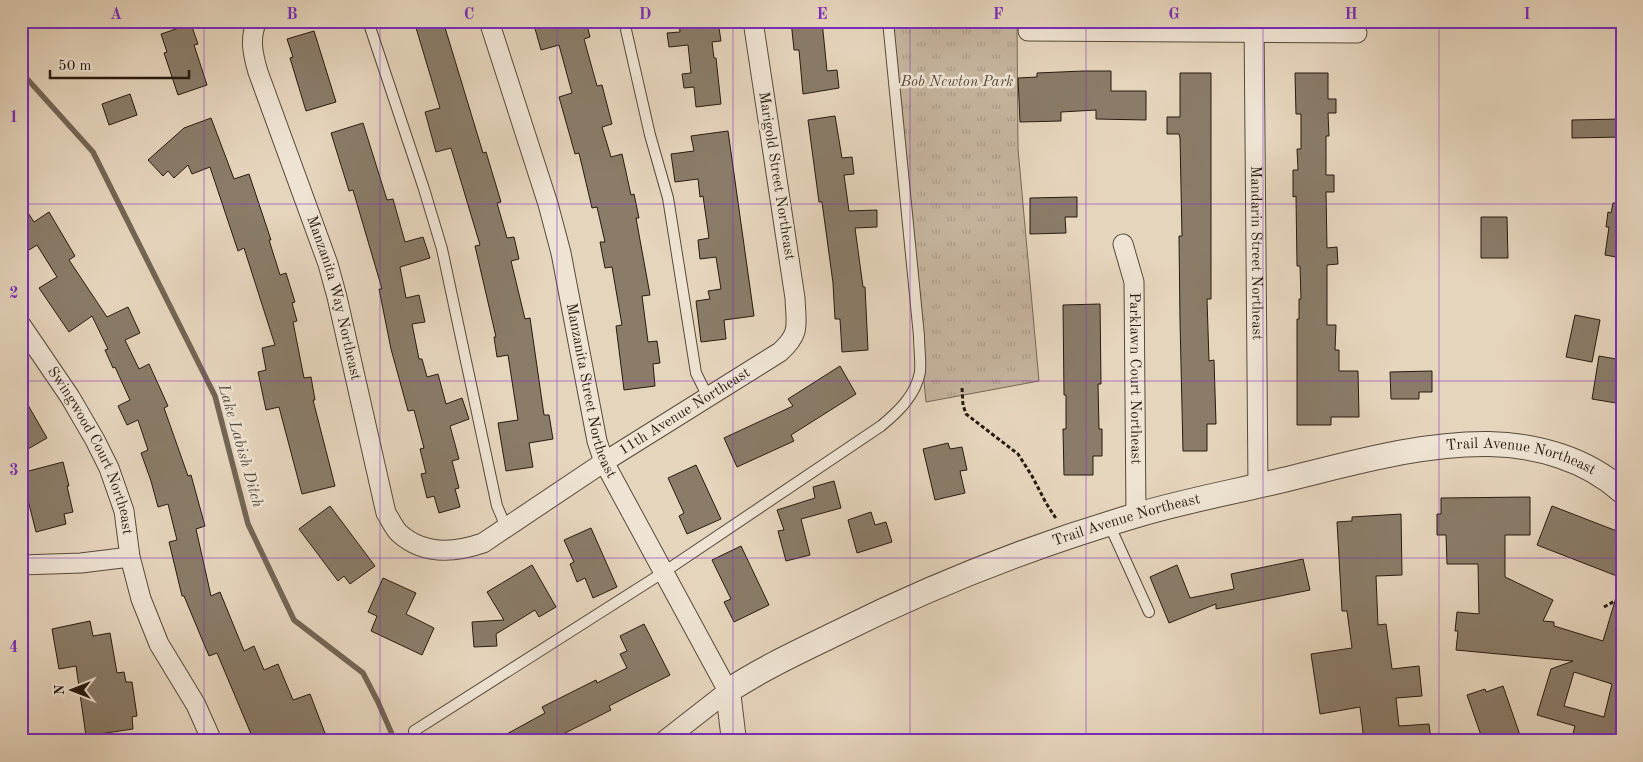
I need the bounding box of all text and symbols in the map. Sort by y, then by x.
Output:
text: A [110,7,122,23]
text: B [286,7,298,23]
text: C [464,7,474,23]
text: D [639,7,651,23]
text: E [816,7,828,23]
text: F [993,7,1004,23]
text: G [1168,7,1180,23]
text: H [1344,7,1358,23]
text: I [1523,7,1531,23]
scale bar [50,48,189,80]
text: 50 m [58,59,92,74]
park label: Bob Newton Park [900,75,1013,90]
street label: Marigold Street Northeast [755,91,797,261]
text: 1 [9,110,19,126]
street label: Mandarin Street Northeast [1248,166,1264,340]
street label: Manzanita Way Northeast [304,214,363,382]
text: 2 [9,286,19,302]
street label: Parklawn Court Northeast [1127,292,1143,464]
street label: Manzanita Street Northeast [563,302,619,481]
street label: Swingwood Court Northeast [44,364,135,536]
street label: 11th Avenue Northeast [616,365,753,458]
water label: Lake Labish Ditch [214,381,265,510]
street label: Trail Avenue Northeast [1445,436,1598,478]
text: 3 [9,463,19,479]
street label: Trail Avenue Northeast [1050,492,1202,549]
text: 4 [9,640,19,656]
north arrow [48,664,98,714]
text: N [53,684,67,695]

